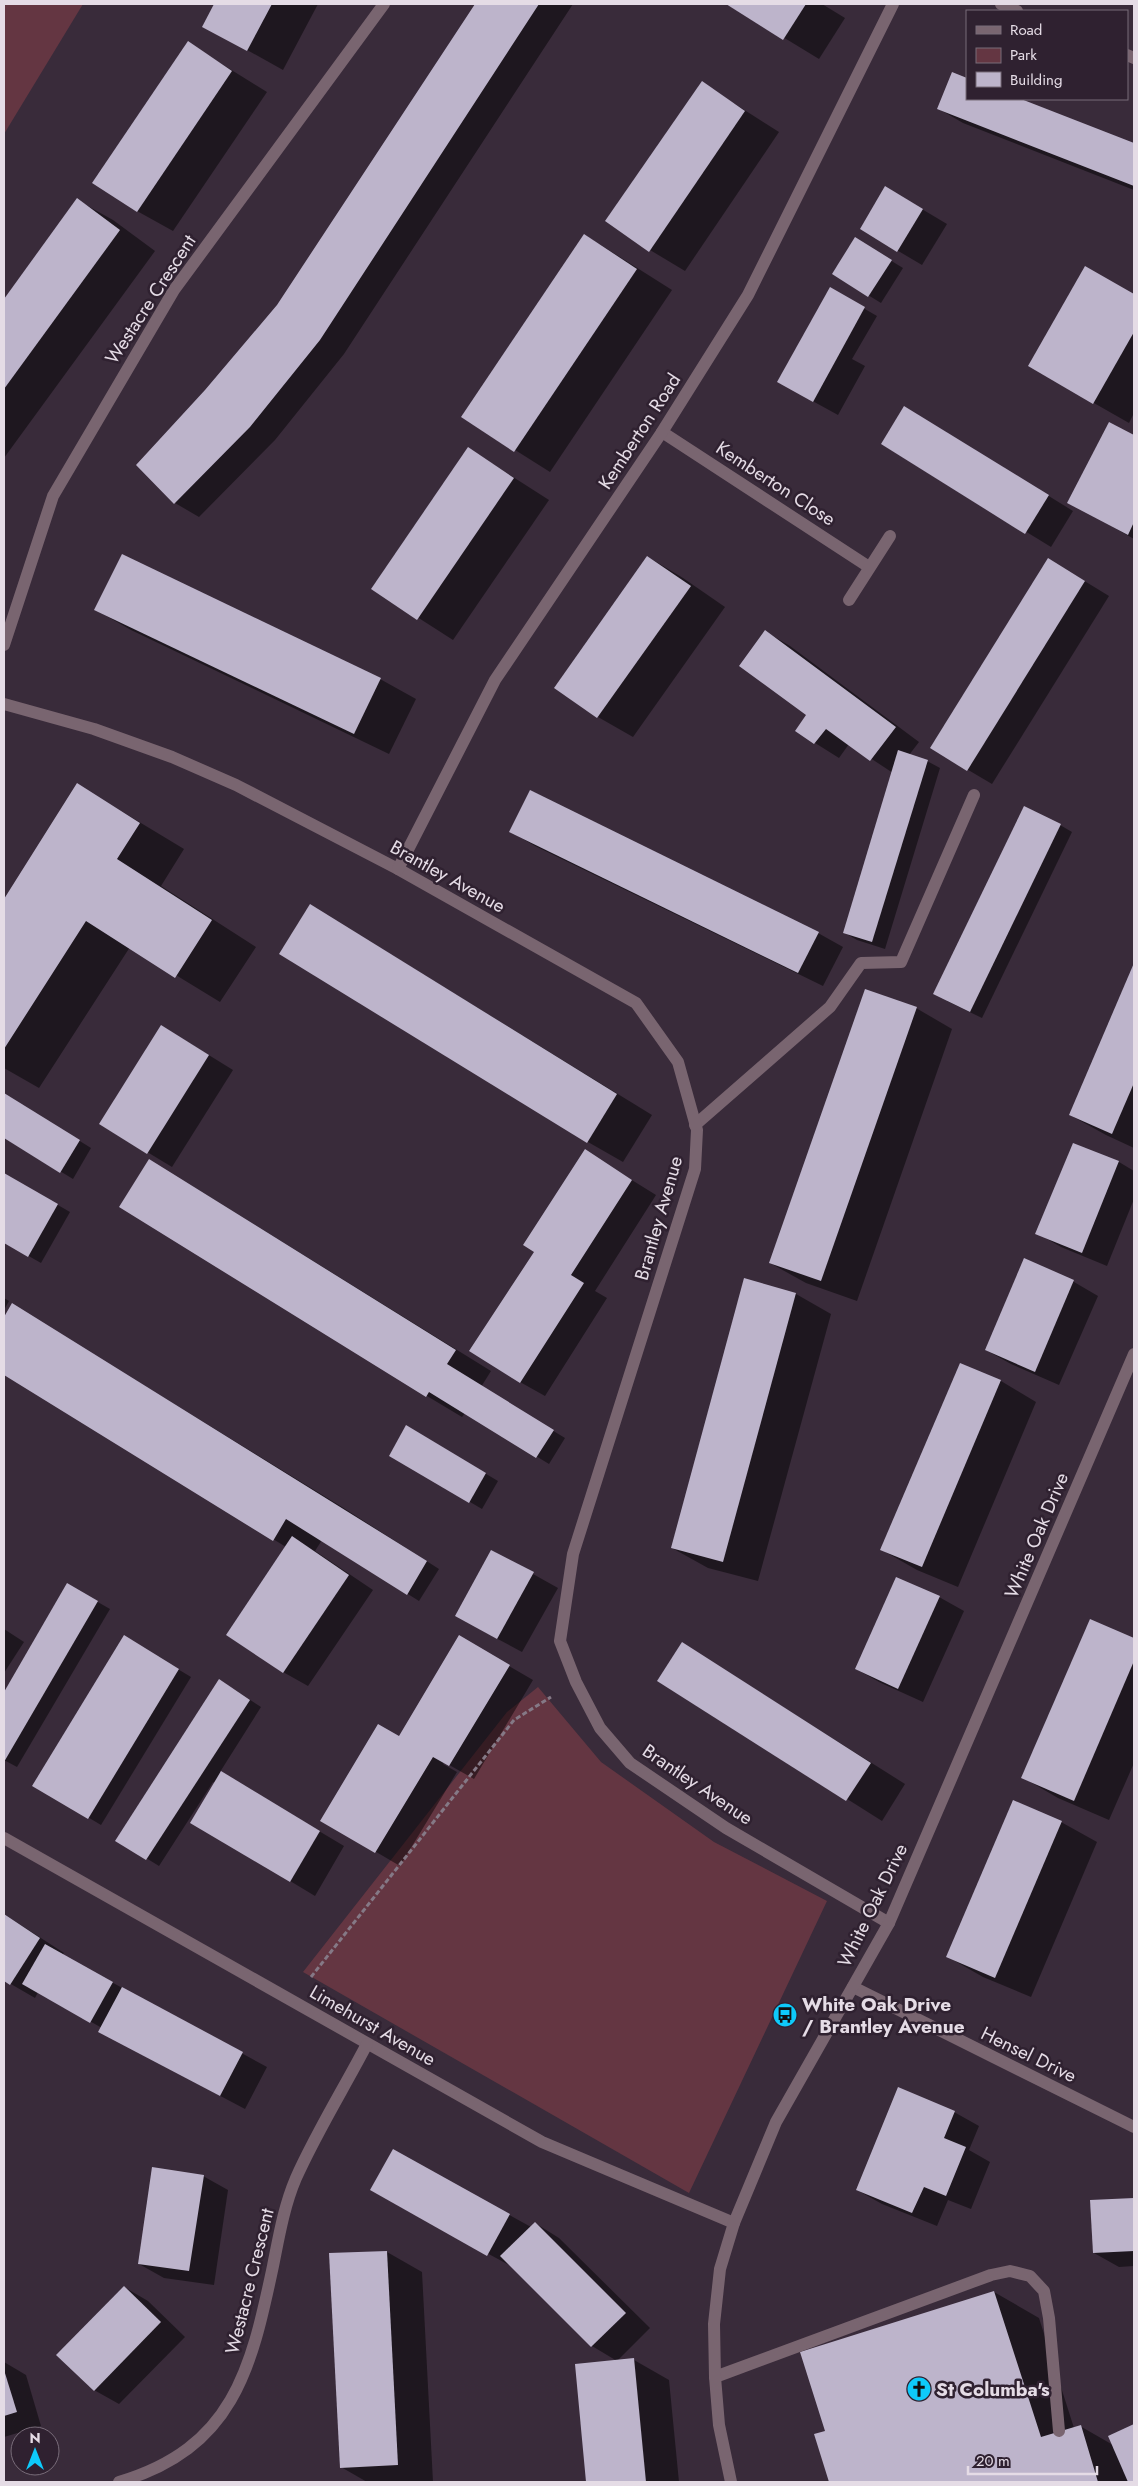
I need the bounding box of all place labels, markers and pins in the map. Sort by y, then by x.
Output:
place label: White Oak Drive / Brantley Avenue [802,1991,965,2040]
bus stop icon: White Oak Drive / Brantley Avenue [772,2002,798,2028]
church icon: St Columba's [906,2376,932,2402]
place label: St Columba's [936,2376,1050,2403]

